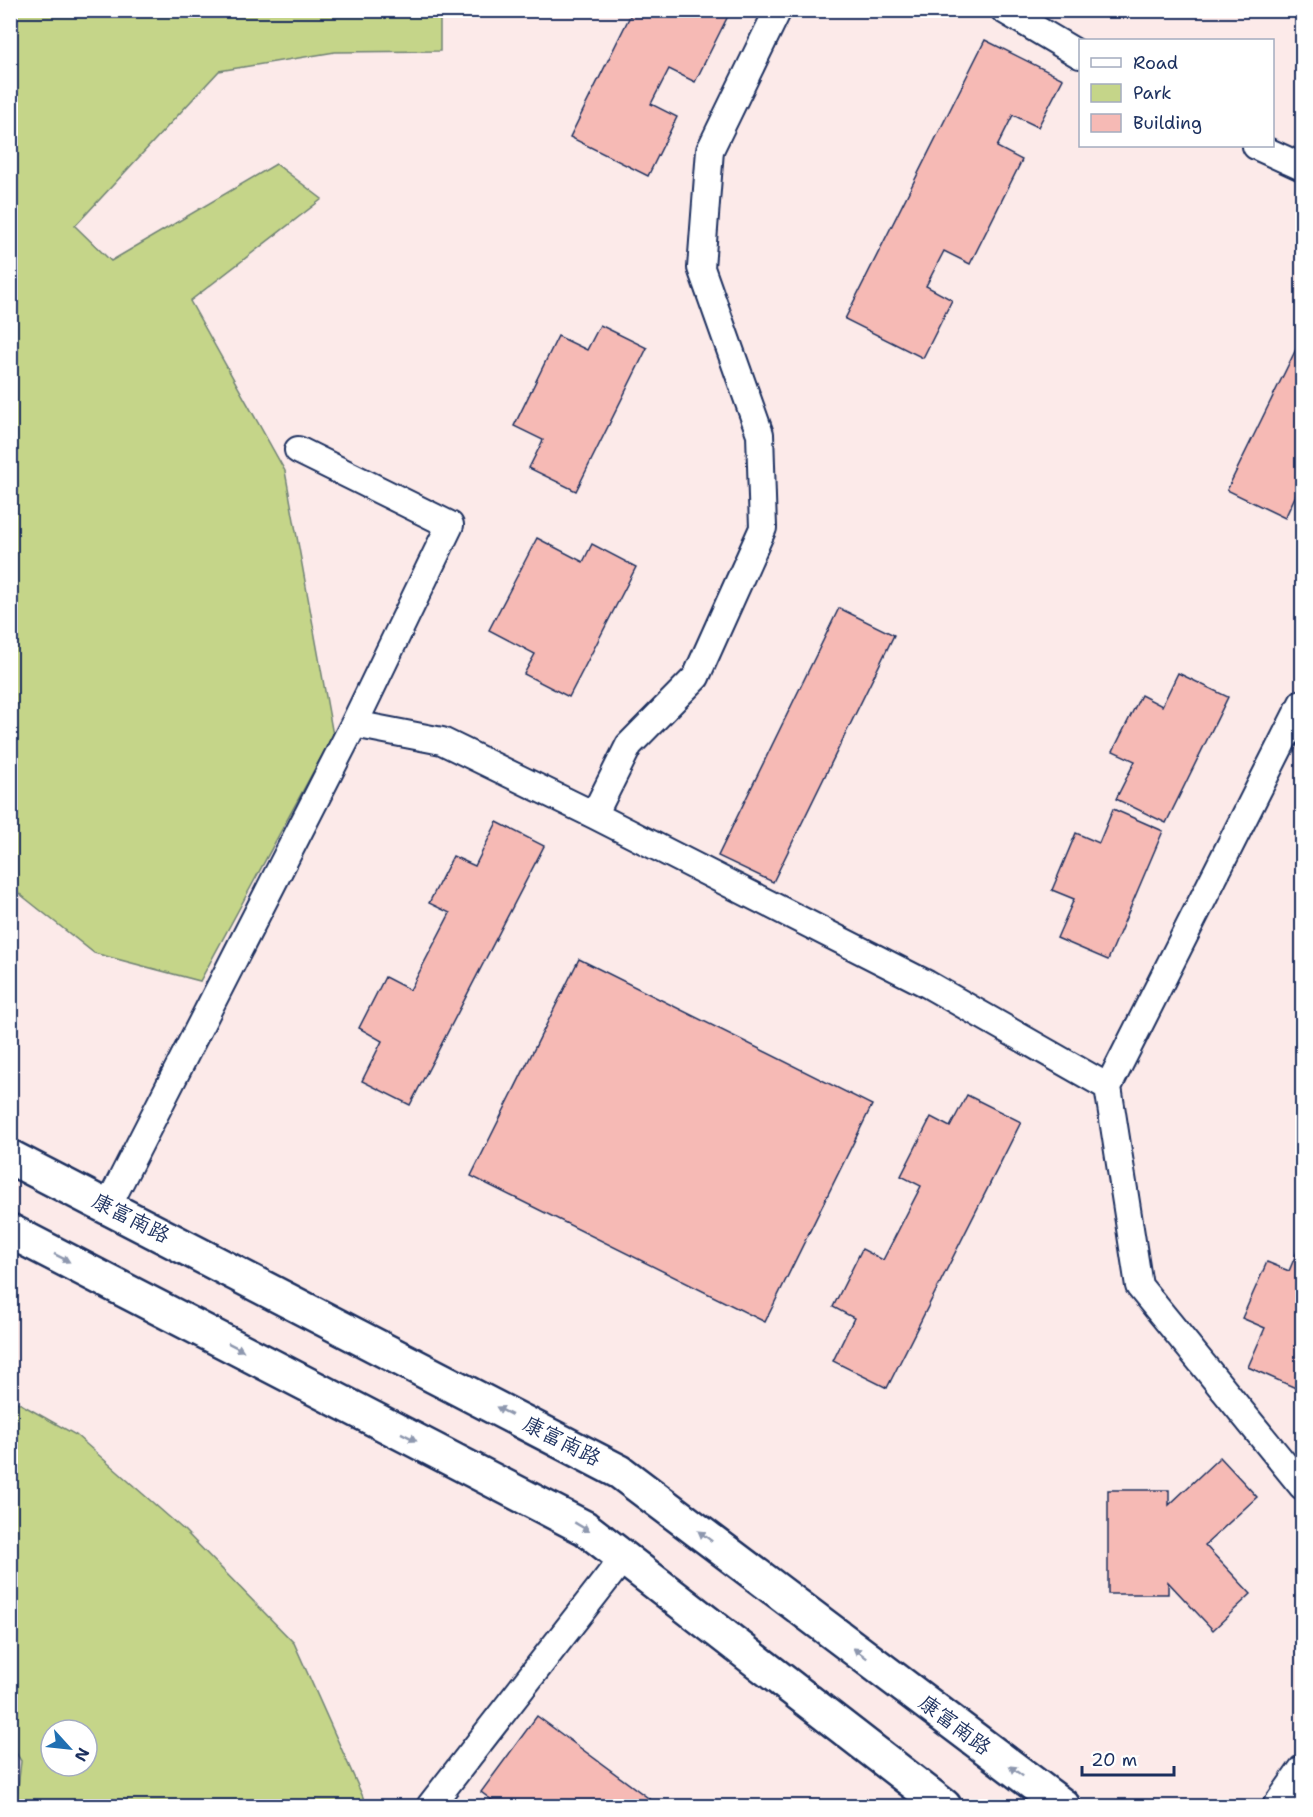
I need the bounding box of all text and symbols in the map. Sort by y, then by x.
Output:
legend [1079,39,1274,147]
text: Road [1133,51,1178,75]
text: Park [1133,81,1172,105]
text: Building [1133,111,1202,135]
street label: 康富南路 [87,1186,175,1250]
one-way arrow [54,1253,71,1263]
one-way arrow [227,1343,244,1352]
one-way arrow [496,1407,513,1416]
street label: 康富南路 [518,1409,606,1473]
one-way arrow [401,1432,418,1442]
one-way arrow [574,1522,591,1532]
one-way arrow [697,1529,713,1542]
one-way arrow [853,1648,868,1660]
street label: 康富南路 [913,1689,997,1761]
north arrow [39,1718,99,1778]
scale bar [1082,1739,1174,1777]
text: N [70,1744,94,1765]
text: 20 m [1091,1748,1137,1772]
one-way arrow [1008,1765,1024,1778]

